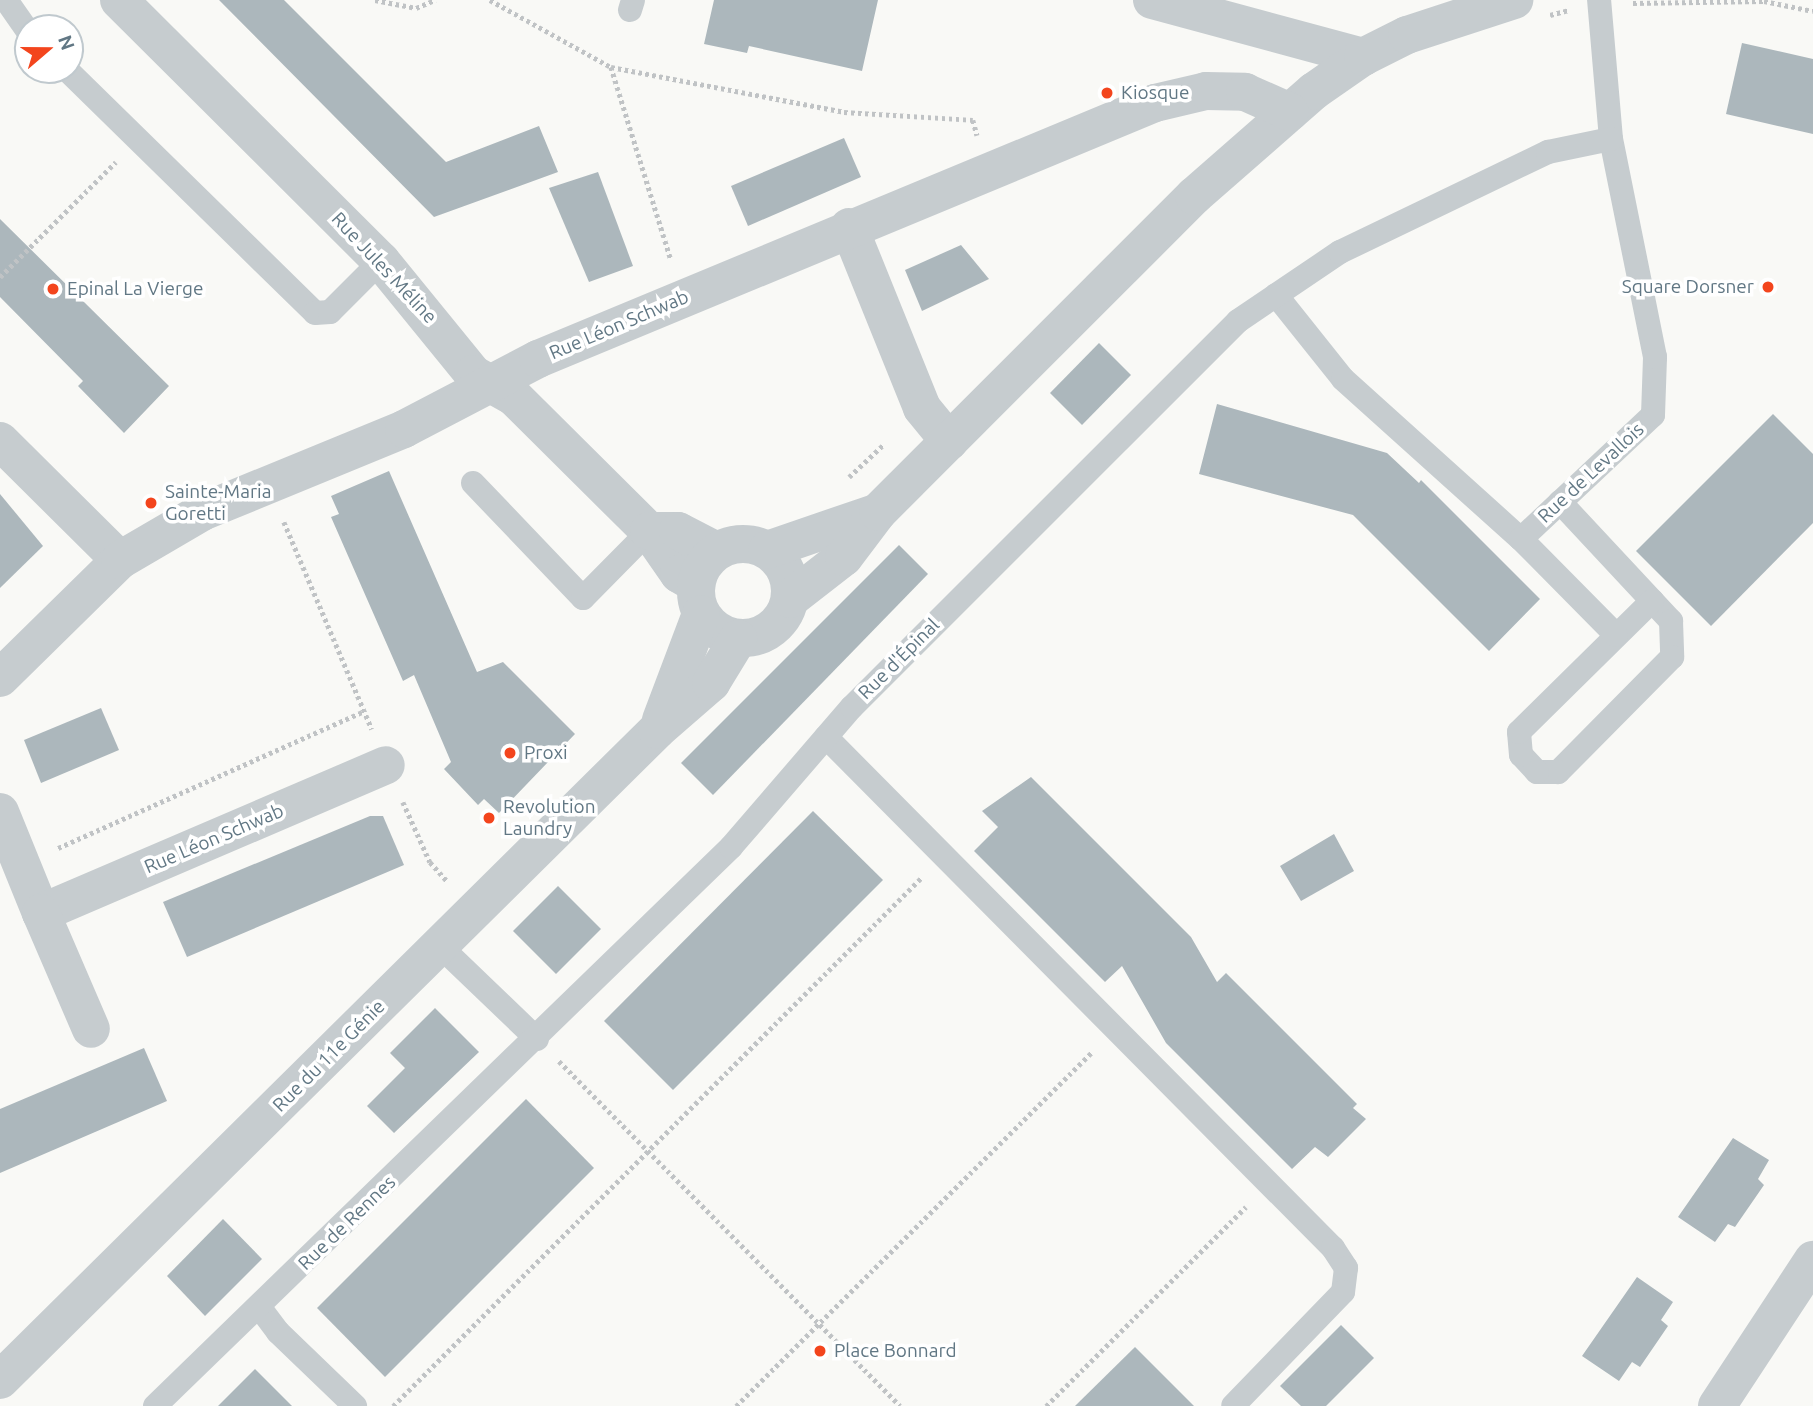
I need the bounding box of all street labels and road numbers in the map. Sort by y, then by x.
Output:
street label: Rue Jules Méline [327,208,441,328]
street label: Rue Léon Schwab [546,285,692,365]
street label: Rue de Levallois [1533,418,1649,528]
street label: Rue d'Épinal [854,614,944,704]
street label: Rue Léon Schwab [141,799,287,879]
street label: Rue du 11e Génie [268,995,390,1117]
street label: Rue de Rennes [294,1171,400,1275]

